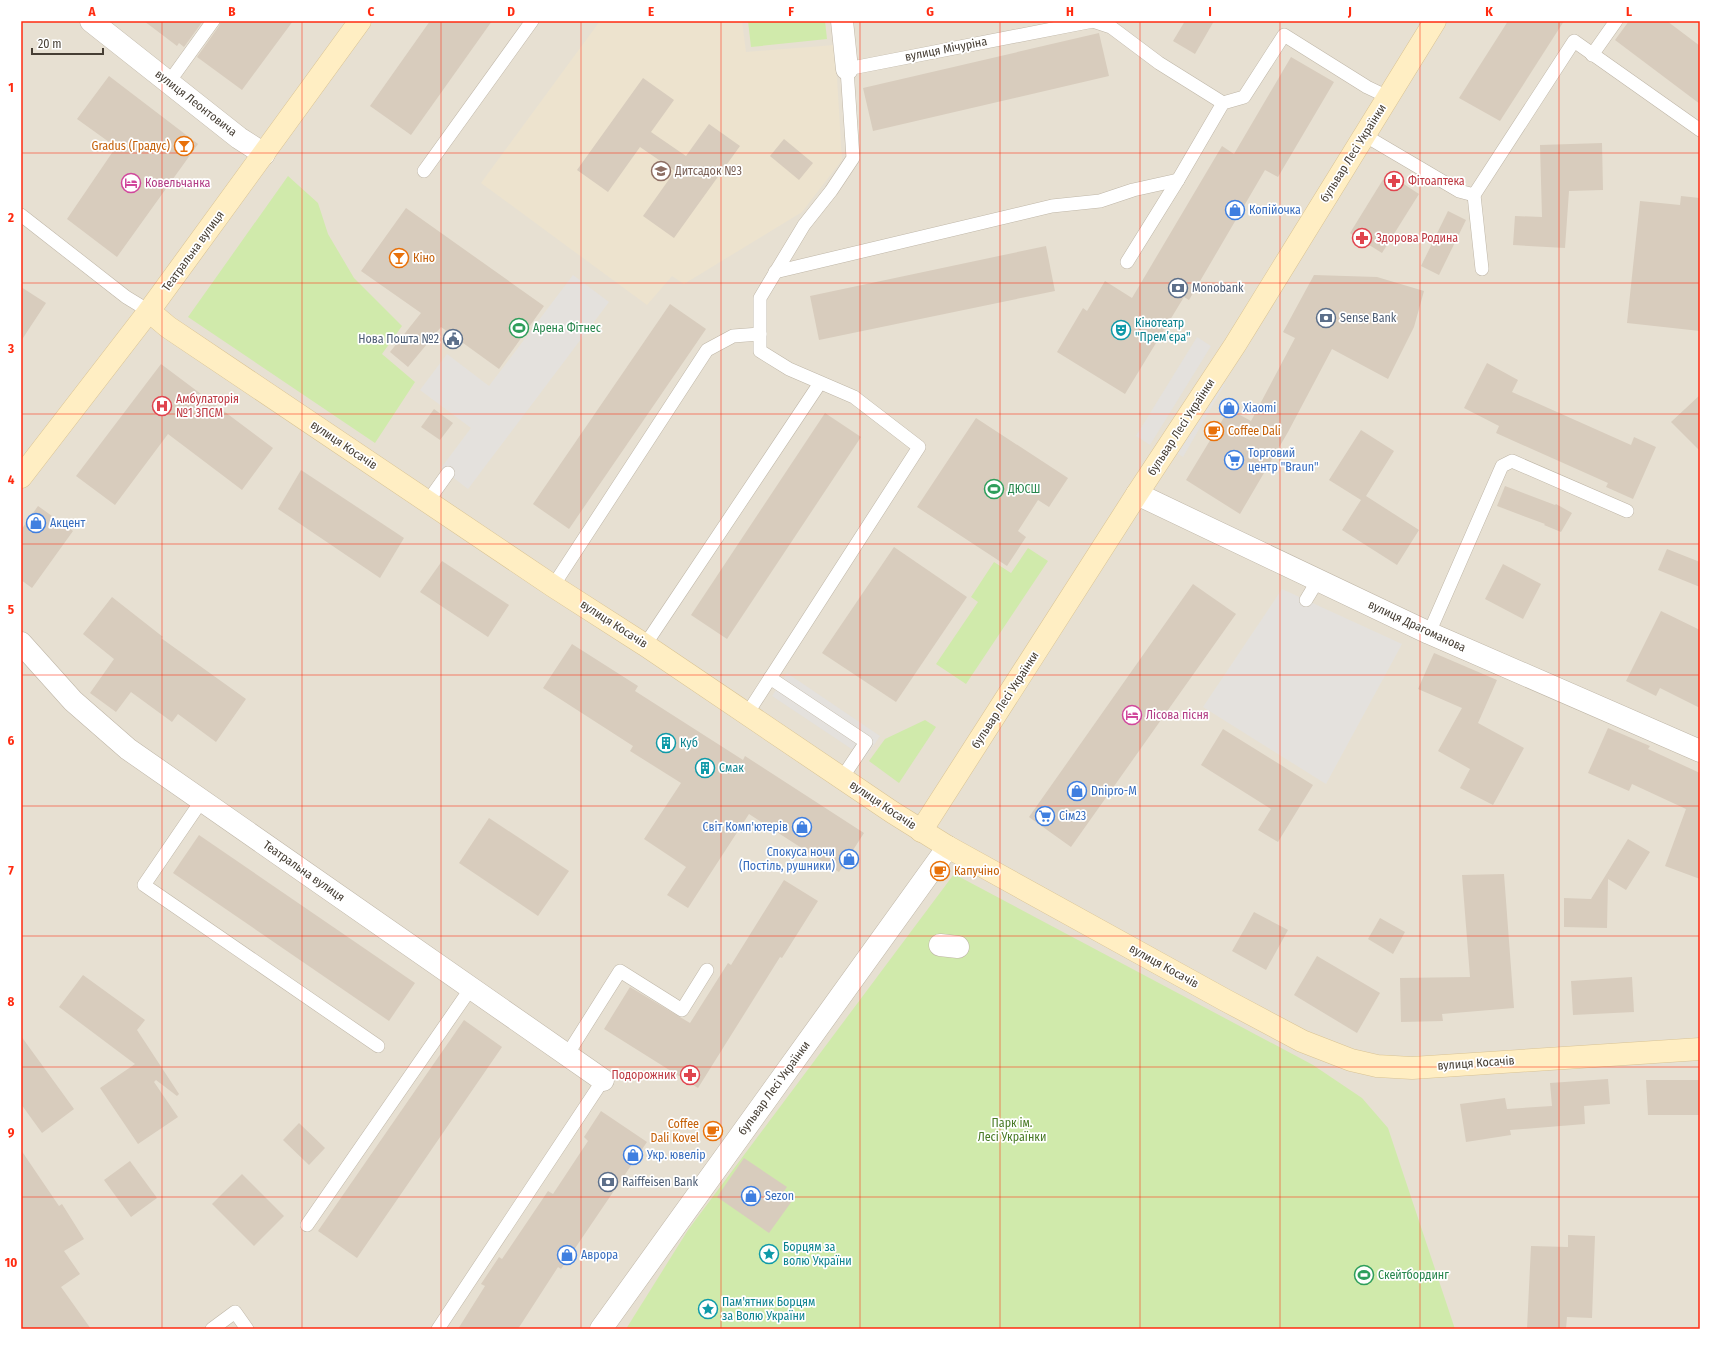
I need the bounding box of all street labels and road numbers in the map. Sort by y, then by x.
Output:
street label: вулиця Мічуріна [904,34,988,64]
street label: вулиця Леонтовича [152,67,240,139]
street label: бульвар Лесі Українки [1317,101,1389,205]
street label: Театральна вулиця [159,208,227,294]
street label: бульвар Лесі Українки [1144,376,1218,478]
street label: вулиця Косачів [308,418,380,472]
street label: вулиця Косачів [578,597,650,651]
street label: вулиця Драгоманова [1366,597,1468,655]
street label: бульвар Лесі Українки [968,649,1042,751]
street label: вулиця Косачів [847,778,919,832]
street label: Театральна вулиця [261,838,347,904]
street label: вулиця Косачів [1127,941,1201,991]
street label: бульвар Лесі Українки [735,1038,813,1138]
street label: вулиця Косачів [1437,1053,1515,1073]

